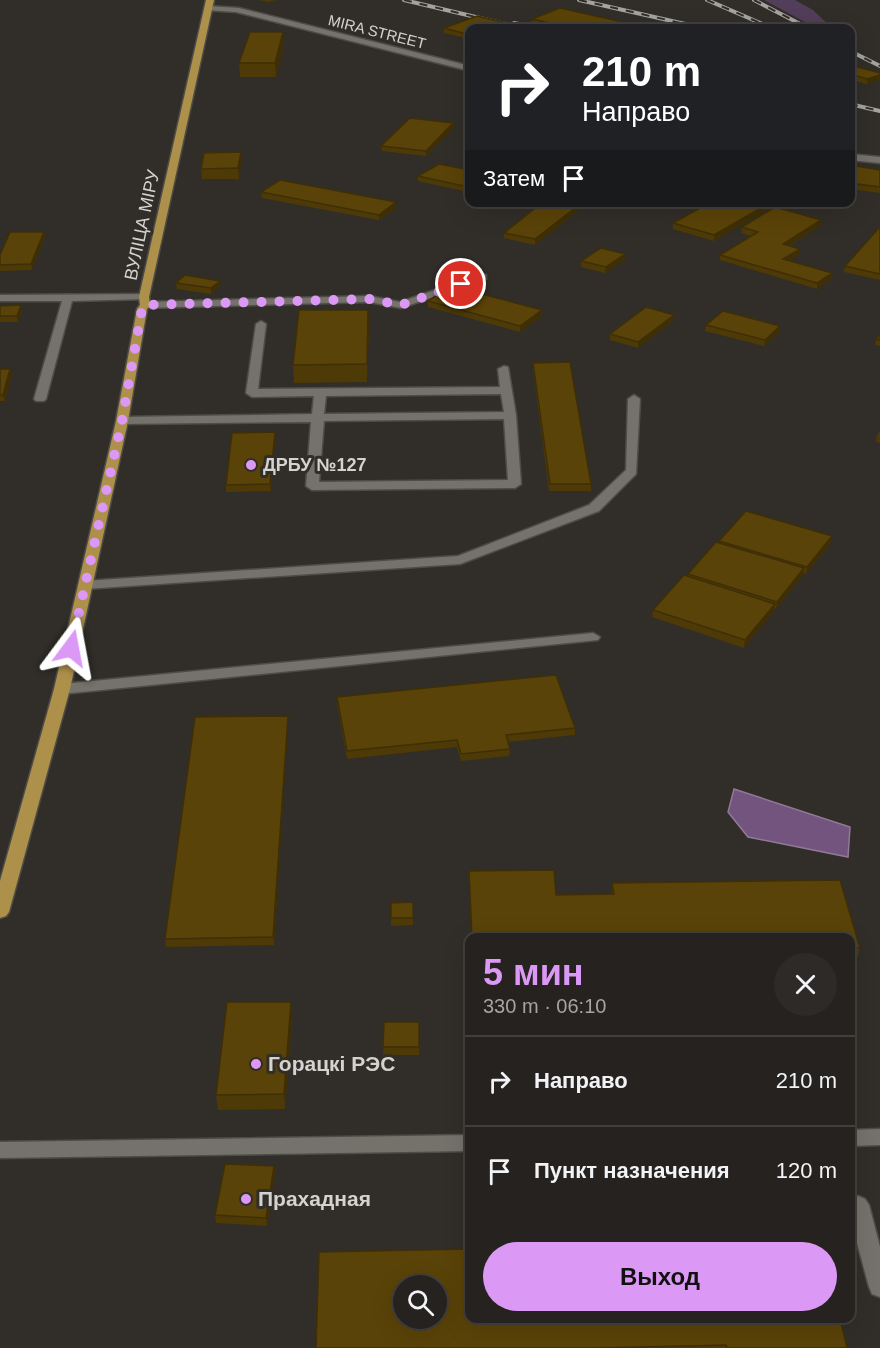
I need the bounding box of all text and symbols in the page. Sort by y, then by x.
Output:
street label: MIRA STREET [327,11,428,52]
icon: right [483,48,561,126]
text: 210 m [582,48,701,95]
text: Направо [582,97,690,127]
icon: arrive [557,162,590,195]
text: Затем [483,166,545,191]
street label: ВУЛІЦА МІРУ [121,167,164,282]
pin [435,258,486,309]
icon: arrive [444,267,477,300]
place label: ДРБУ №127 [263,455,367,475]
marker: ДРБУ №127 [244,458,258,472]
position arrow [39,616,103,680]
text: 5 мин [483,952,584,993]
button: close [774,953,837,1016]
text: 330 m · 06:10 [483,995,606,1017]
place label: Горацкі РЭС [268,1052,395,1075]
marker: Горацкі РЭС [249,1057,263,1071]
icon: right [483,1065,516,1098]
text: Направо [534,1068,628,1093]
text: 210 m [776,1068,837,1093]
icon: arrive [483,1155,516,1188]
text: Пункт назначения [534,1158,730,1183]
text: 120 m [776,1158,837,1183]
place label: Прахадная [258,1187,371,1210]
marker: Прахадная [239,1192,253,1206]
button: Выход [483,1242,837,1311]
map controls [393,1275,447,1329]
button: search [393,1275,447,1329]

